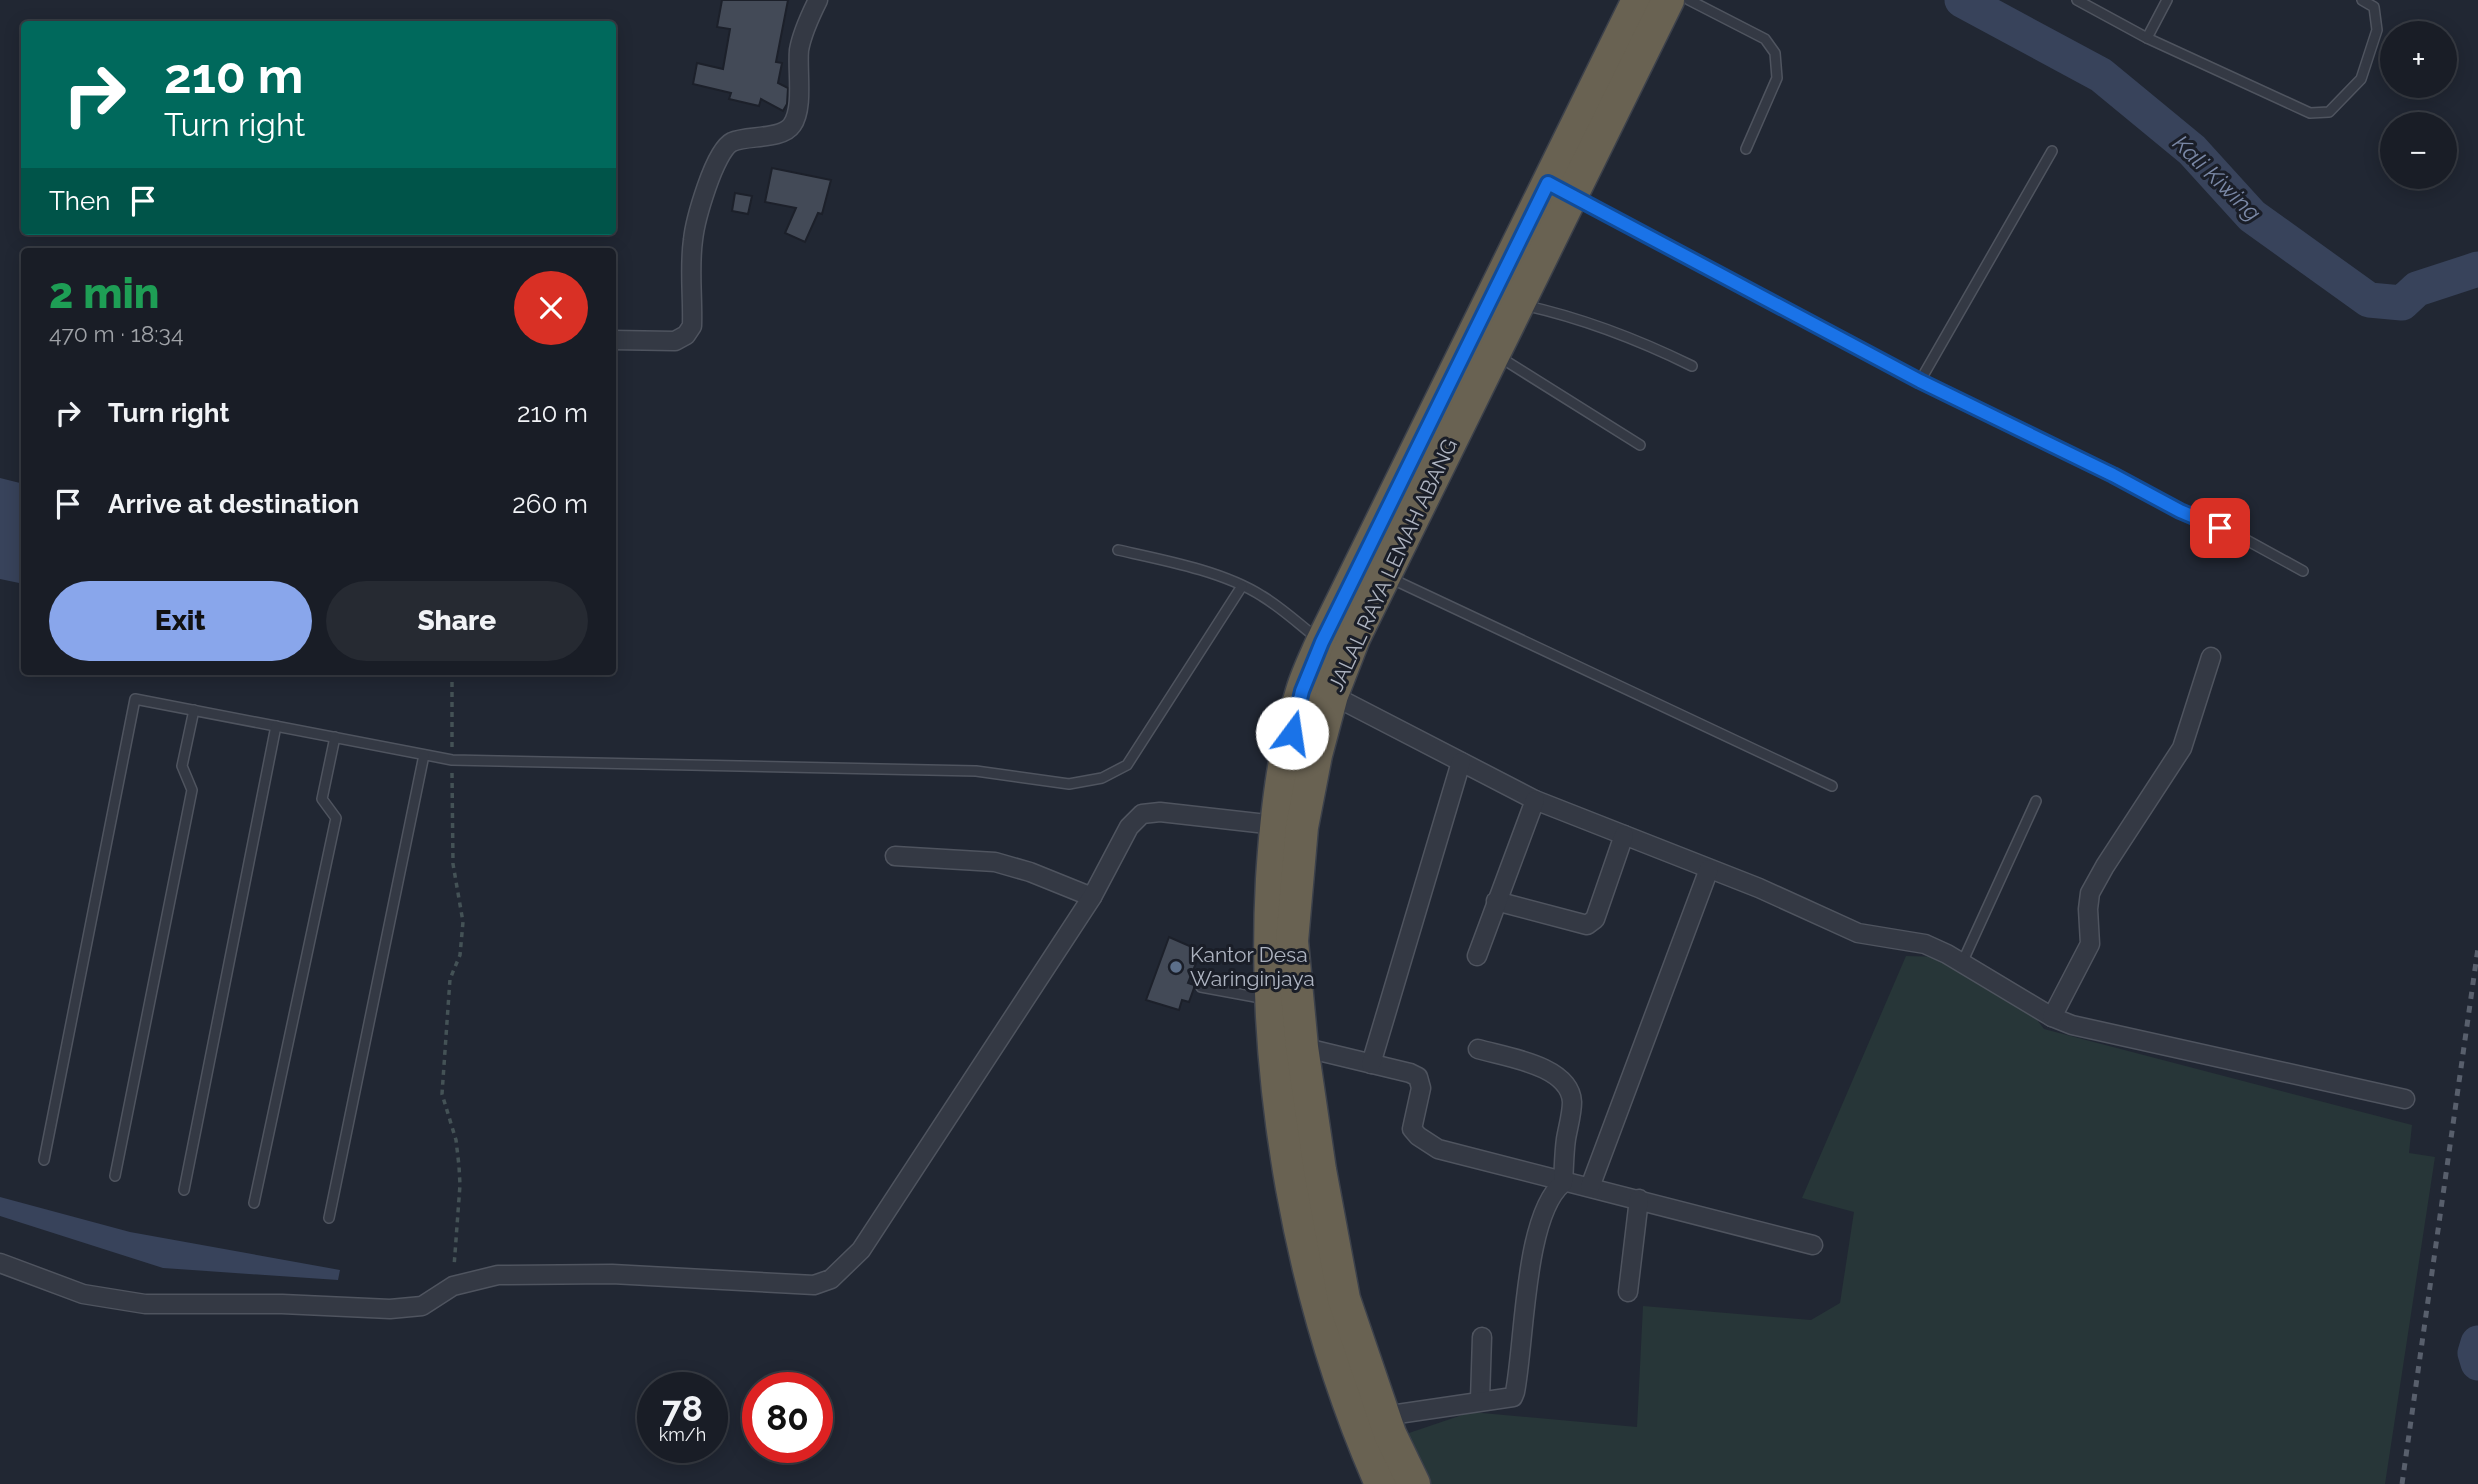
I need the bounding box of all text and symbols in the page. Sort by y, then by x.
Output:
map controls [2380,21,2457,189]
button: + [2380,21,2457,98]
text: 210 m [164,47,303,104]
icon: right [49,49,140,140]
text: Turn right [164,106,305,143]
button: − [2380,112,2457,189]
water label: Kali Kiwing [2168,129,2267,226]
icon: arrive [124,182,162,220]
text: Then [49,186,110,216]
text: 2 min [49,269,159,318]
button: close [514,271,588,345]
text: 470 m · 18:34 [49,320,183,347]
icon: right [49,394,87,432]
text: Turn right [108,398,229,428]
text: 210 m [517,398,588,428]
street label: JALAL RAYA LEMAH ABANG [1323,435,1462,695]
icon: arrive [49,485,87,523]
text: Arrive at destination [108,489,359,519]
text: 260 m [512,489,588,519]
pin [2190,498,2250,558]
icon: arrive [2201,509,2239,547]
button: Exit [49,581,312,661]
button: Share [326,581,588,661]
position arrow [1255,696,1329,770]
place label: Kantor Desa Waringinjaya [1190,942,1315,991]
marker: Kantor Desa Waringinjaya [1168,959,1184,975]
speed limit sign: 80 [742,1372,833,1463]
text: 78 [662,1388,703,1429]
text: km/h [659,1424,706,1445]

